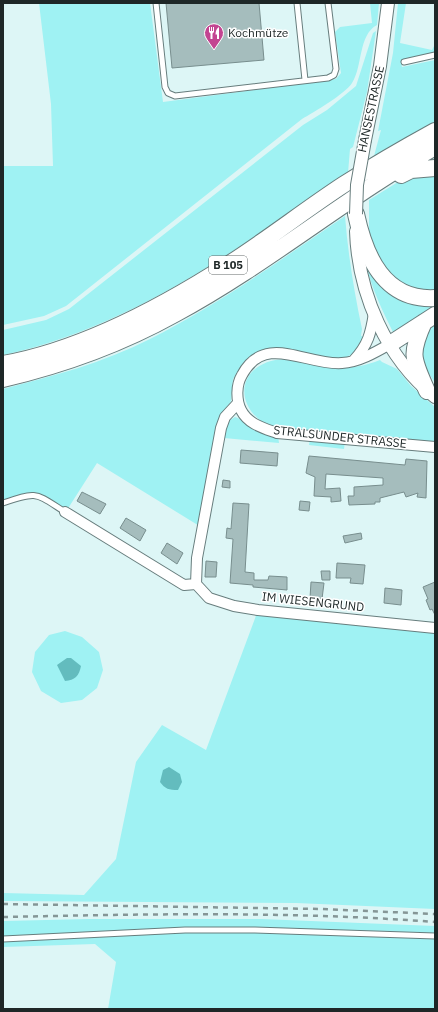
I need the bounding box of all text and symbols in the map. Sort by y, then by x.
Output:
restaurant icon: Kochmütze [203,22,225,50]
place label: Kochmütze [228,25,289,40]
street label: HANSESTRASSE [354,64,387,154]
road number: B 105 [209,256,247,274]
street label: STRALSUNDER STRASSE [273,422,408,451]
street label: IM WIESENGRUND [261,589,365,614]

